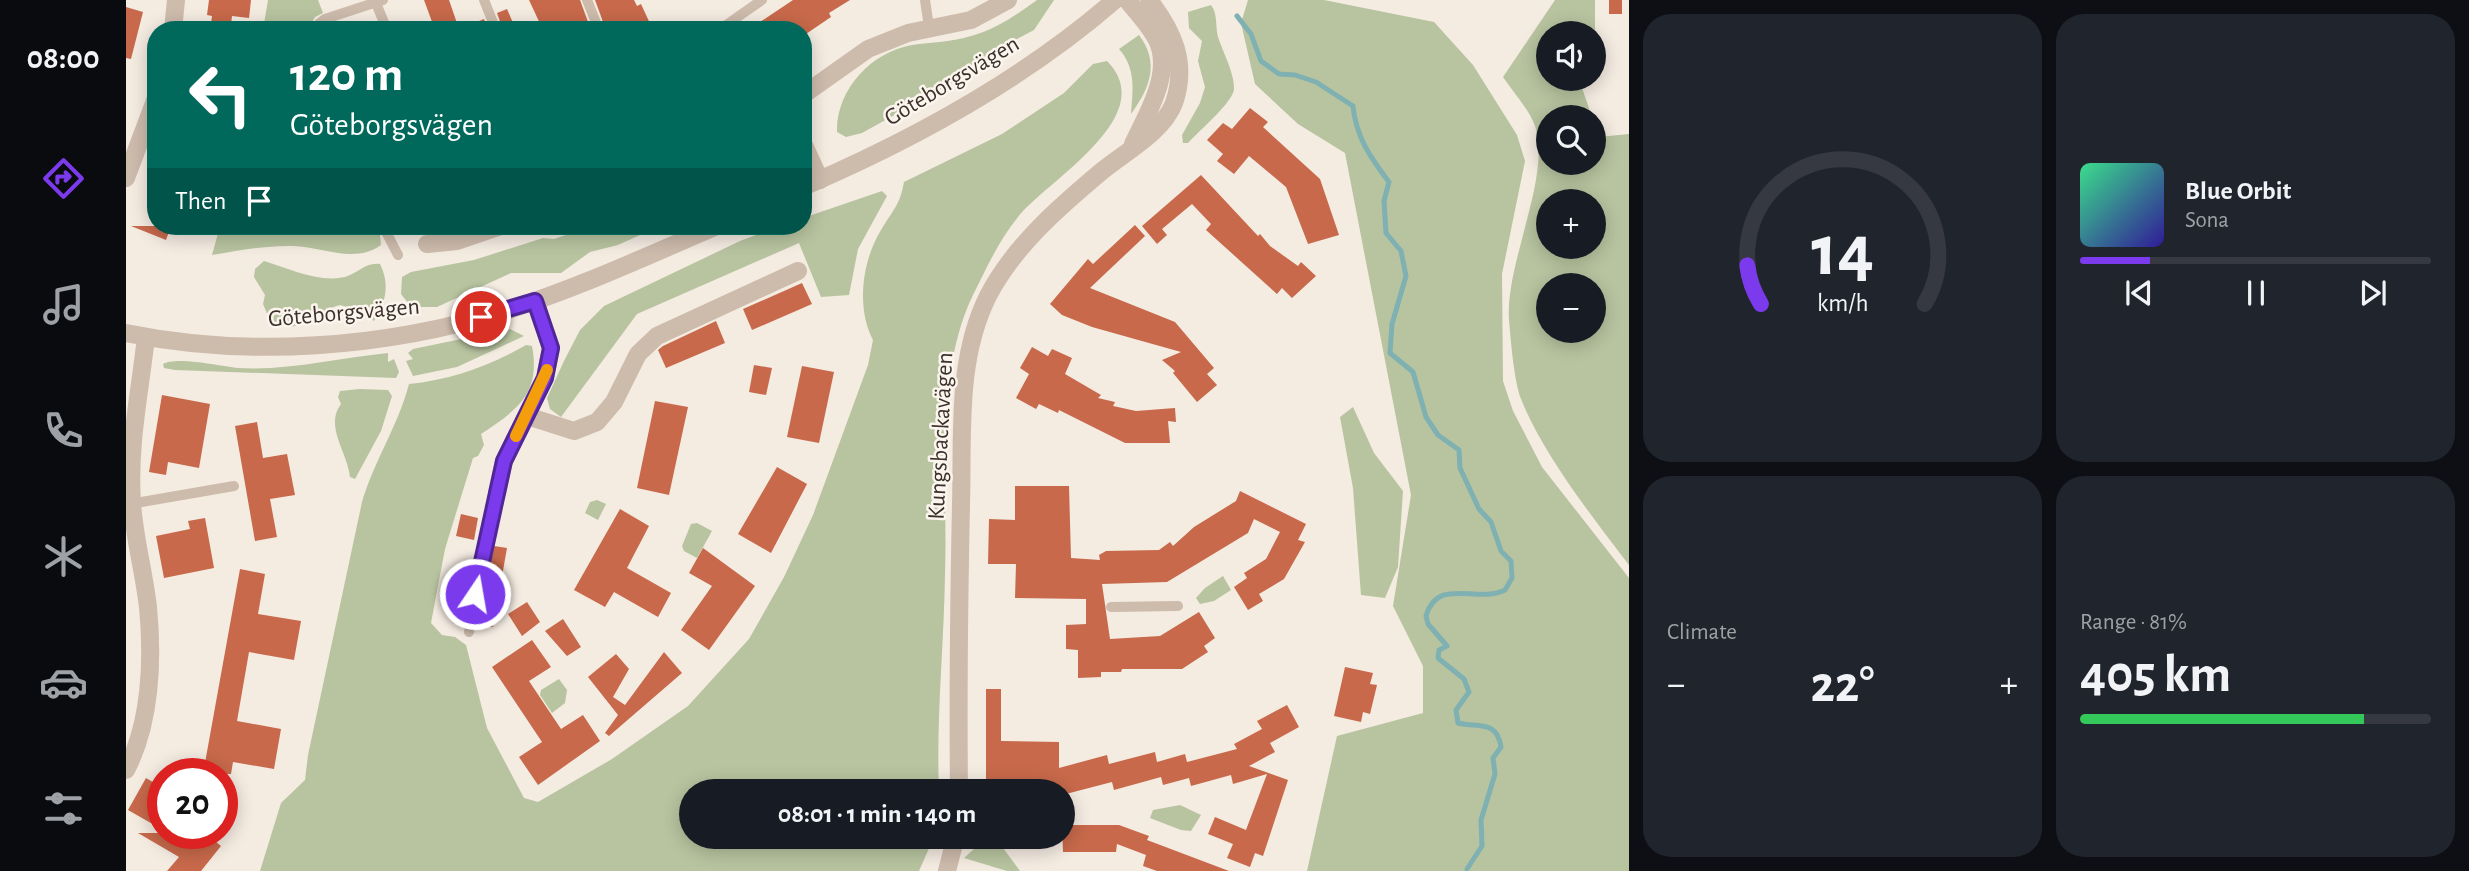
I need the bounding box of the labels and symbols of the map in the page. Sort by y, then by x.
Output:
street label: Göteborgsvägen [881,31,1023,131]
pin [451,287,511,347]
street label: Göteborgsvägen [267,294,421,332]
street label: Kungsbackavägen [925,352,957,520]
position arrow [438,557,512,631]
speed limit sign: 20 [147,758,238,849]

